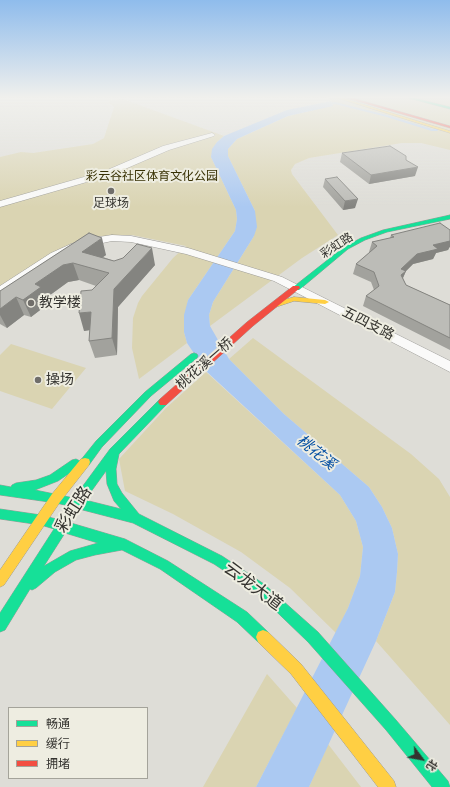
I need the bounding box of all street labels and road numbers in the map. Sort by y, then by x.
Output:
street label: 彩虹路 [318,230,356,262]
street label: 五四支路 [339,304,397,344]
street label: 桃花溪一桥 [173,335,237,393]
street label: 彩虹路 [52,483,96,537]
street label: 云龙大道 [220,558,286,616]

